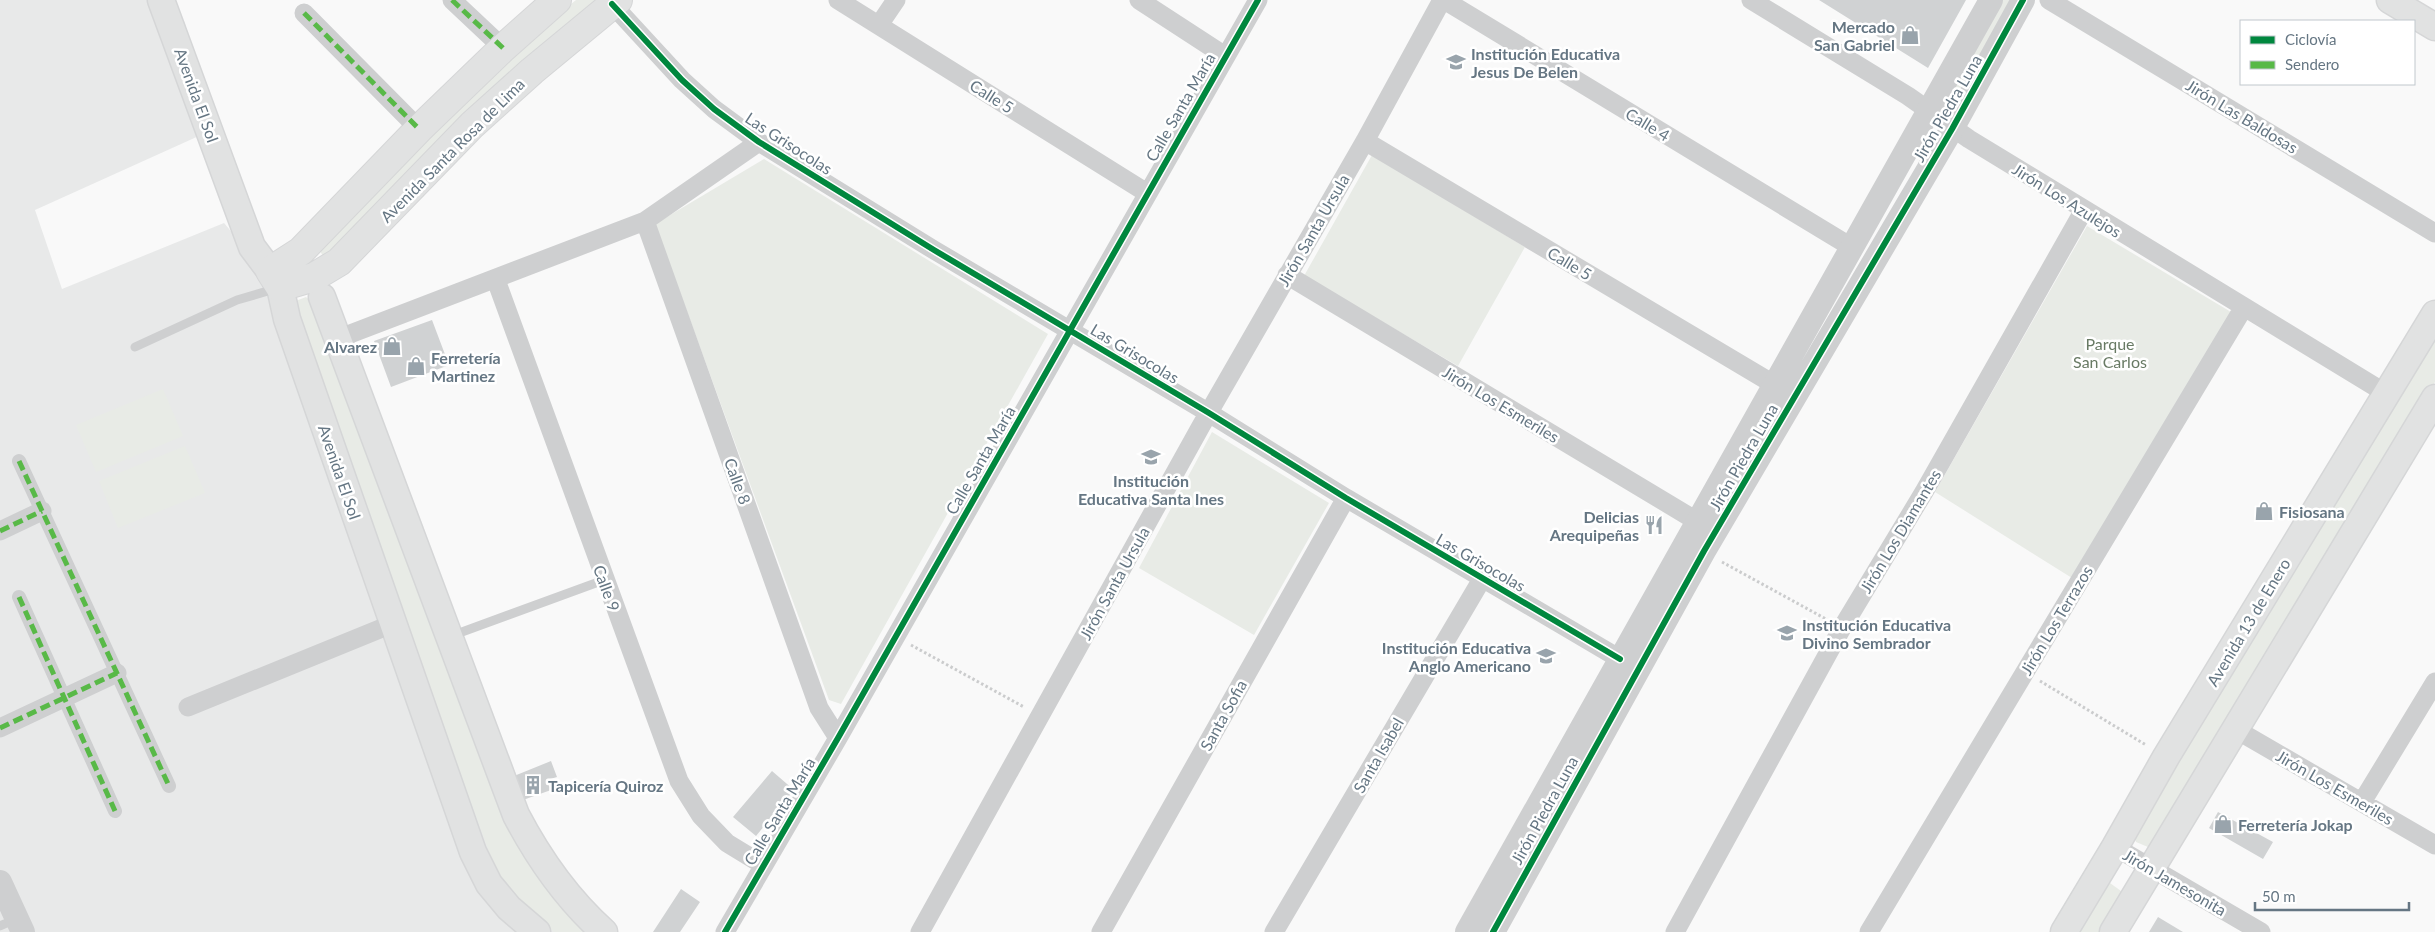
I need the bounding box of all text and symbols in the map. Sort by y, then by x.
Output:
place label: Mercado San Gabriel [1814,17,1895,54]
legend [2240,20,2415,85]
shop icon: Mercado San Gabriel [1899,24,1921,46]
text: Ciclovía [2285,30,2336,48]
place label: Institución Educativa Jesus De Belen [1471,44,1620,81]
street label: Avenida El Sol [171,45,223,145]
street label: Calle Santa María [1141,49,1219,165]
school or university icon: Institución Educativa Jesus De Belen [1445,51,1467,73]
street label: Jirón Piedra Luna [1909,51,1985,165]
text: Sendero [2285,55,2339,73]
street label: Avenida Santa Rosa de Lima [376,74,528,226]
street label: Calle 5 [967,75,1017,117]
street label: Jirón Las Baldosas [2183,75,2301,157]
street label: Calle 4 [1623,103,1673,145]
street label: Las Grisocolas [742,108,836,178]
street label: Jirón Los Azulejos [2009,159,2125,241]
street label: Jirón Santa Ursula [1273,171,1353,289]
street label: Calle 5 [1545,242,1595,284]
street label: Las Grisocolas [1087,319,1183,387]
park label: Parque San Carlos [2073,334,2147,371]
shop icon: Alvarez [381,335,403,357]
place label: Alvarez [323,337,377,356]
place label: Ferretería Martinez [431,348,501,385]
shop icon: Ferretería Martinez [405,355,427,377]
street label: Jirón Los Esmeriles [1439,362,1563,446]
street label: Jirón Piedra Luna [1705,400,1781,514]
street label: Calle Santa María [941,402,1019,518]
street label: Avenida El Sol [315,422,365,522]
school or university icon: Institución Educativa Santa Ines [1140,446,1162,468]
street label: Calle 8 [721,455,755,507]
street label: Jirón Los Diamantes [1856,466,1944,596]
place label: Institución Educativa Santa Ines [1078,471,1224,508]
shop icon: Fisiosana [2253,500,2275,522]
place label: Fisiosana [2279,502,2345,521]
place label: Delicias Arequipeñas [1549,507,1639,544]
restaurant icon: Delicias Arequipeñas [1643,514,1665,536]
street label: Jirón Santa Ursula [1075,523,1153,643]
street label: Las Grisocolas [1433,529,1529,595]
street label: Avenida 13 de Enero [2202,555,2294,689]
street label: Calle 9 [590,562,624,614]
street label: Jirón Los Terrazos [2016,562,2096,678]
place label: Institución Educativa Divino Sembrador [1802,615,1951,652]
school or university icon: Institución Educativa Divino Sembrador [1776,622,1798,644]
place label: Institución Educativa Anglo Americano [1382,638,1531,675]
school or university icon: Institución Educativa Anglo Americano [1535,645,1557,667]
street label: Santa Sofia [1196,676,1250,754]
street label: Santa Isabel [1349,714,1407,796]
street label: Jirón Los Esmeriles [2273,746,2397,828]
street label: Jirón Piedra Luna [1507,753,1581,867]
street label: Calle Santa María [739,754,819,868]
building icon: Tapicería Quiroz [522,774,544,796]
place label: Tapicería Quiroz [548,776,663,795]
shop icon: Ferretería Jokap [2212,813,2234,835]
place label: Ferretería Jokap [2238,815,2353,834]
street label: Jirón Jamesonita [2120,845,2230,919]
scale bar [2255,880,2409,912]
text: 50 m [2262,887,2296,905]

